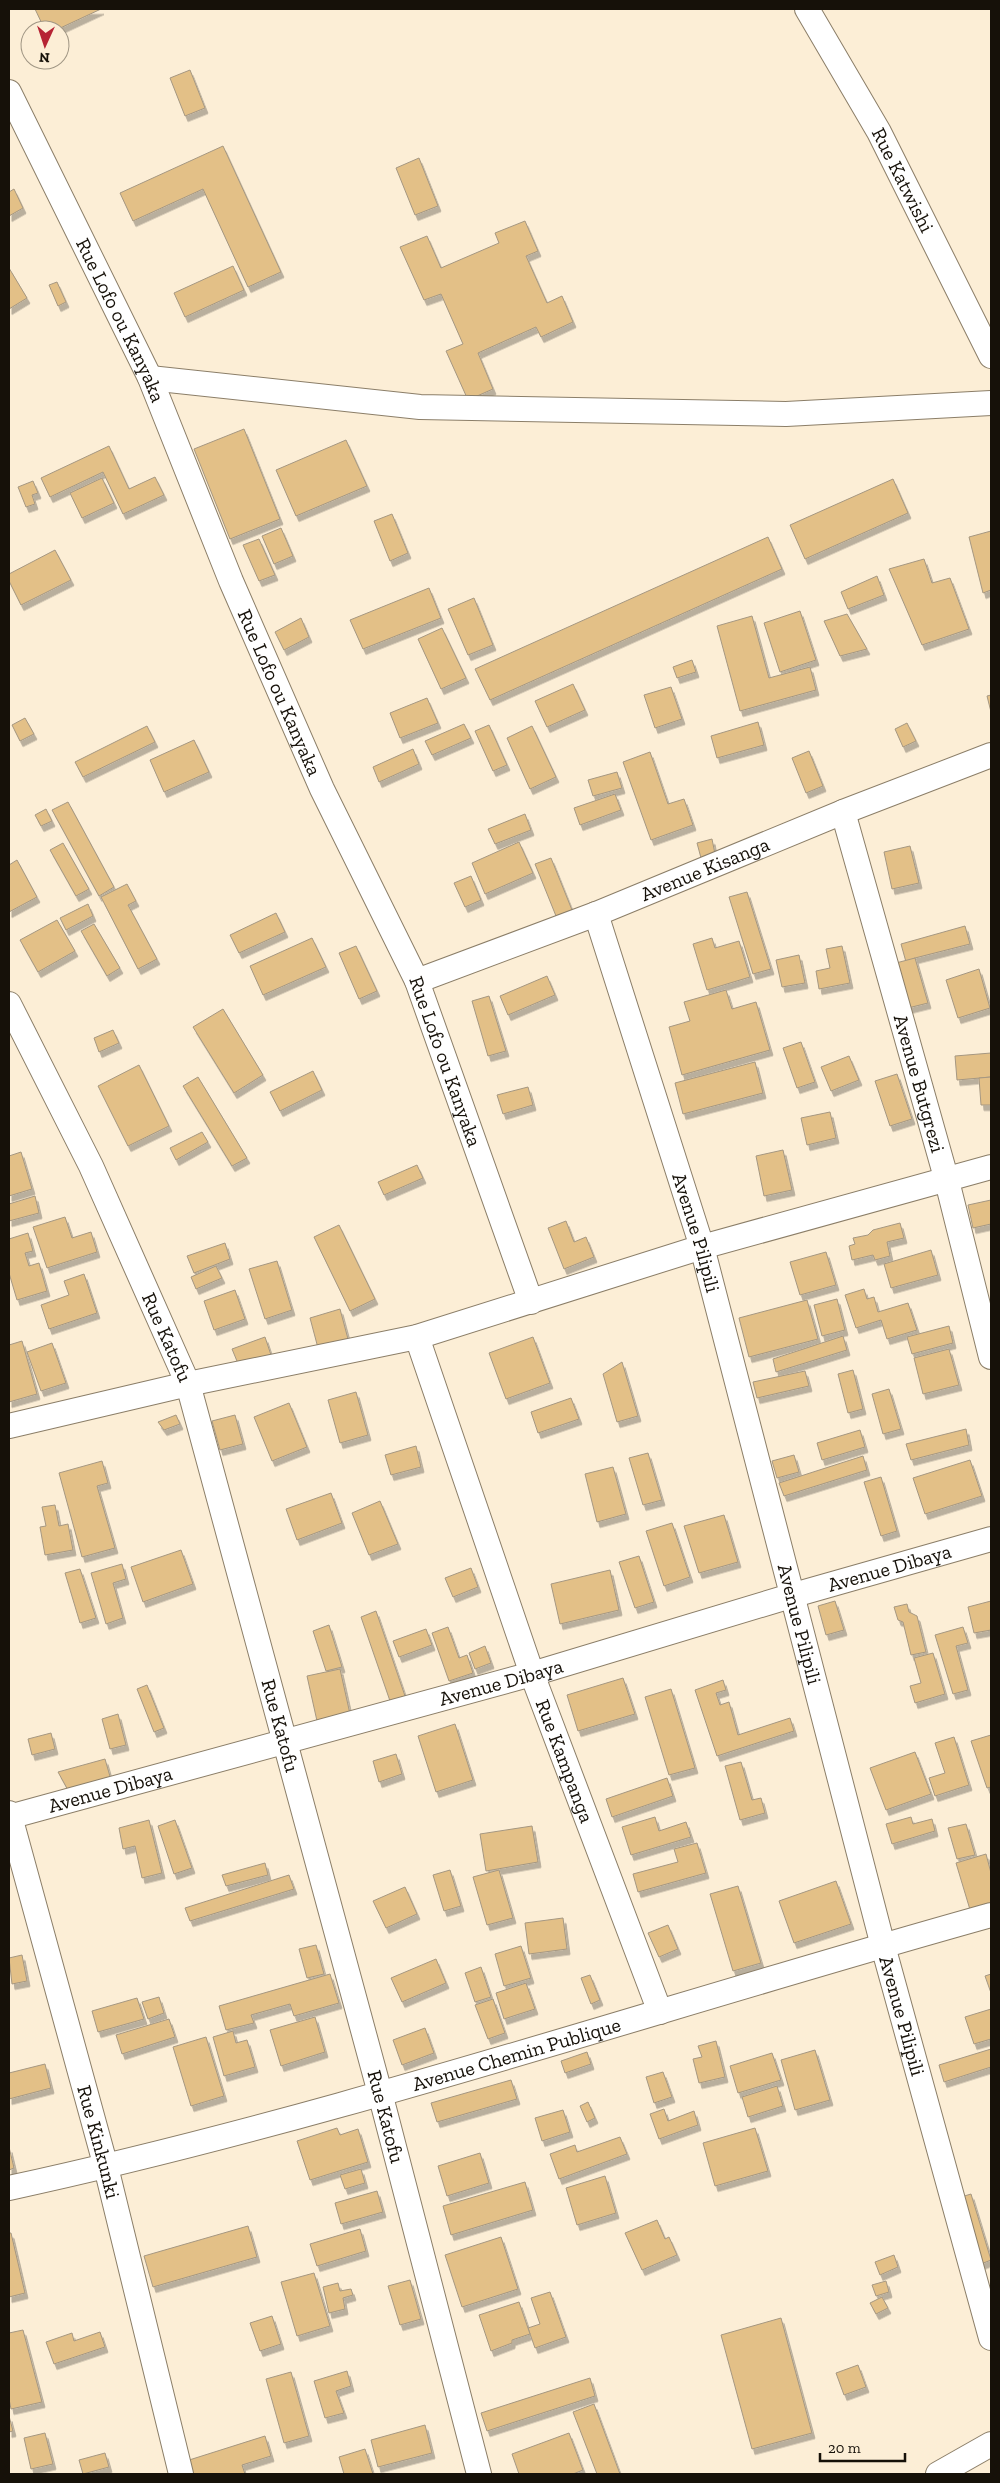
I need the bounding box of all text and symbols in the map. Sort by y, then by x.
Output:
north arrow [20,20,70,70]
text: N [38,49,50,66]
street label: Rue Katwishi [867,123,939,237]
street label: Rue Lofo ou Kanyaka [71,234,170,406]
street label: Rue Lofo ou Kanyaka [233,605,327,780]
street label: Avenue Kisanga [637,832,773,906]
street label: Rue Lofo ou Kanyaka [404,973,487,1150]
street label: Avenue Butgrezi [889,1012,950,1156]
street label: Avenue Pilipili [667,1170,725,1295]
street label: Rue Katofu [137,1289,198,1386]
street label: Avenue Dibaya [825,1539,954,1597]
street label: Avenue Pilipili [773,1561,827,1687]
street label: Avenue Dibaya [436,1653,566,1711]
street label: Rue Katofu [256,1676,305,1775]
street label: Rue Kampanga [531,1696,599,1826]
street label: Avenue Dibaya [46,1761,175,1818]
street label: Avenue Pilipili [874,1953,930,2079]
street label: Avenue Chemin Publique [410,2012,624,2096]
street label: Rue Katofu [362,2067,410,2166]
street label: Rue Kinkunki [72,2082,125,2202]
scale bar [820,2430,905,2462]
text: 20 m [828,2439,861,2457]

